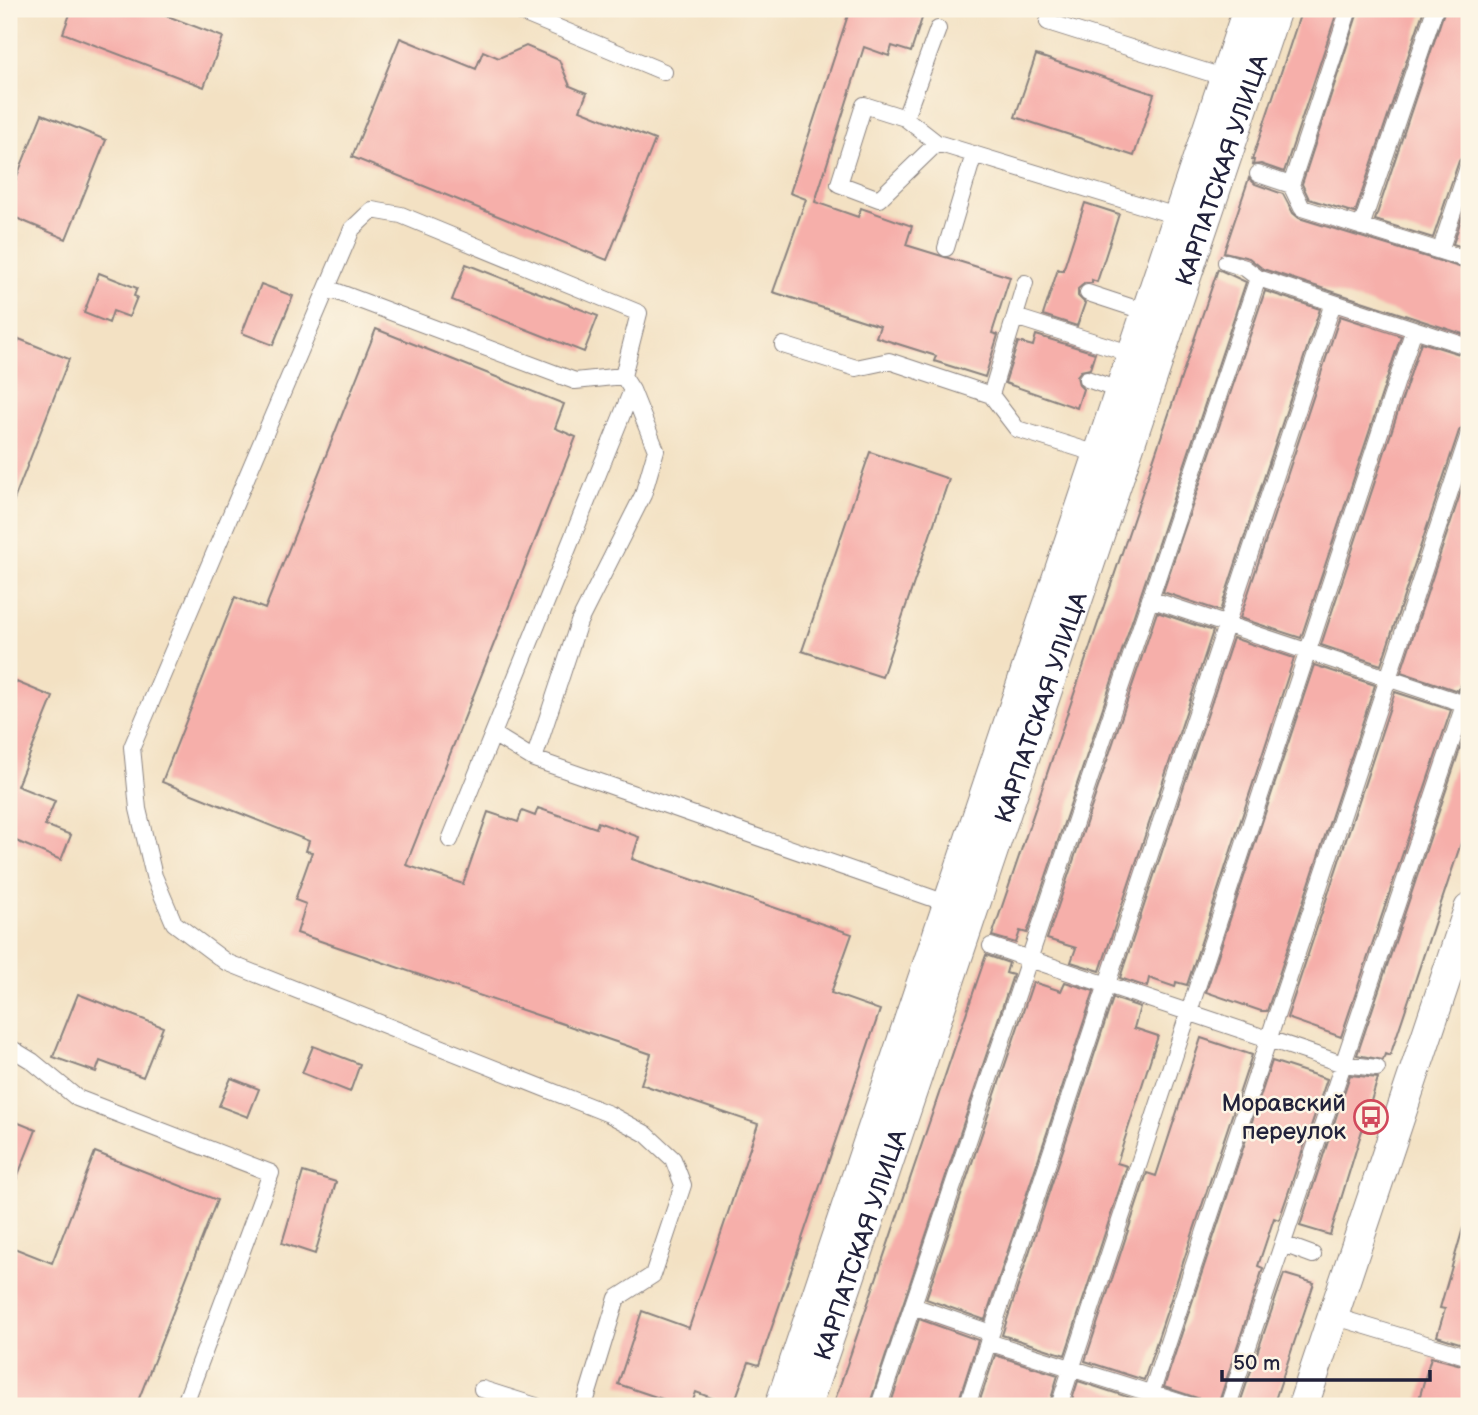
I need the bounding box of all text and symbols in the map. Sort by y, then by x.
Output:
street label: КАРПАТСКАЯ УЛИЦА [1170,51,1275,289]
street label: КАРПАТСКАЯ УЛИЦА [989,588,1094,827]
place label: Моравский переулок [1221,1089,1346,1146]
bus stop icon: Моравский переулок [1352,1098,1390,1136]
street label: КАРПАТСКАЯ УЛИЦА [808,1125,913,1364]
scale bar [1222,1338,1431,1382]
text: 50 m [1233,1351,1280,1376]

